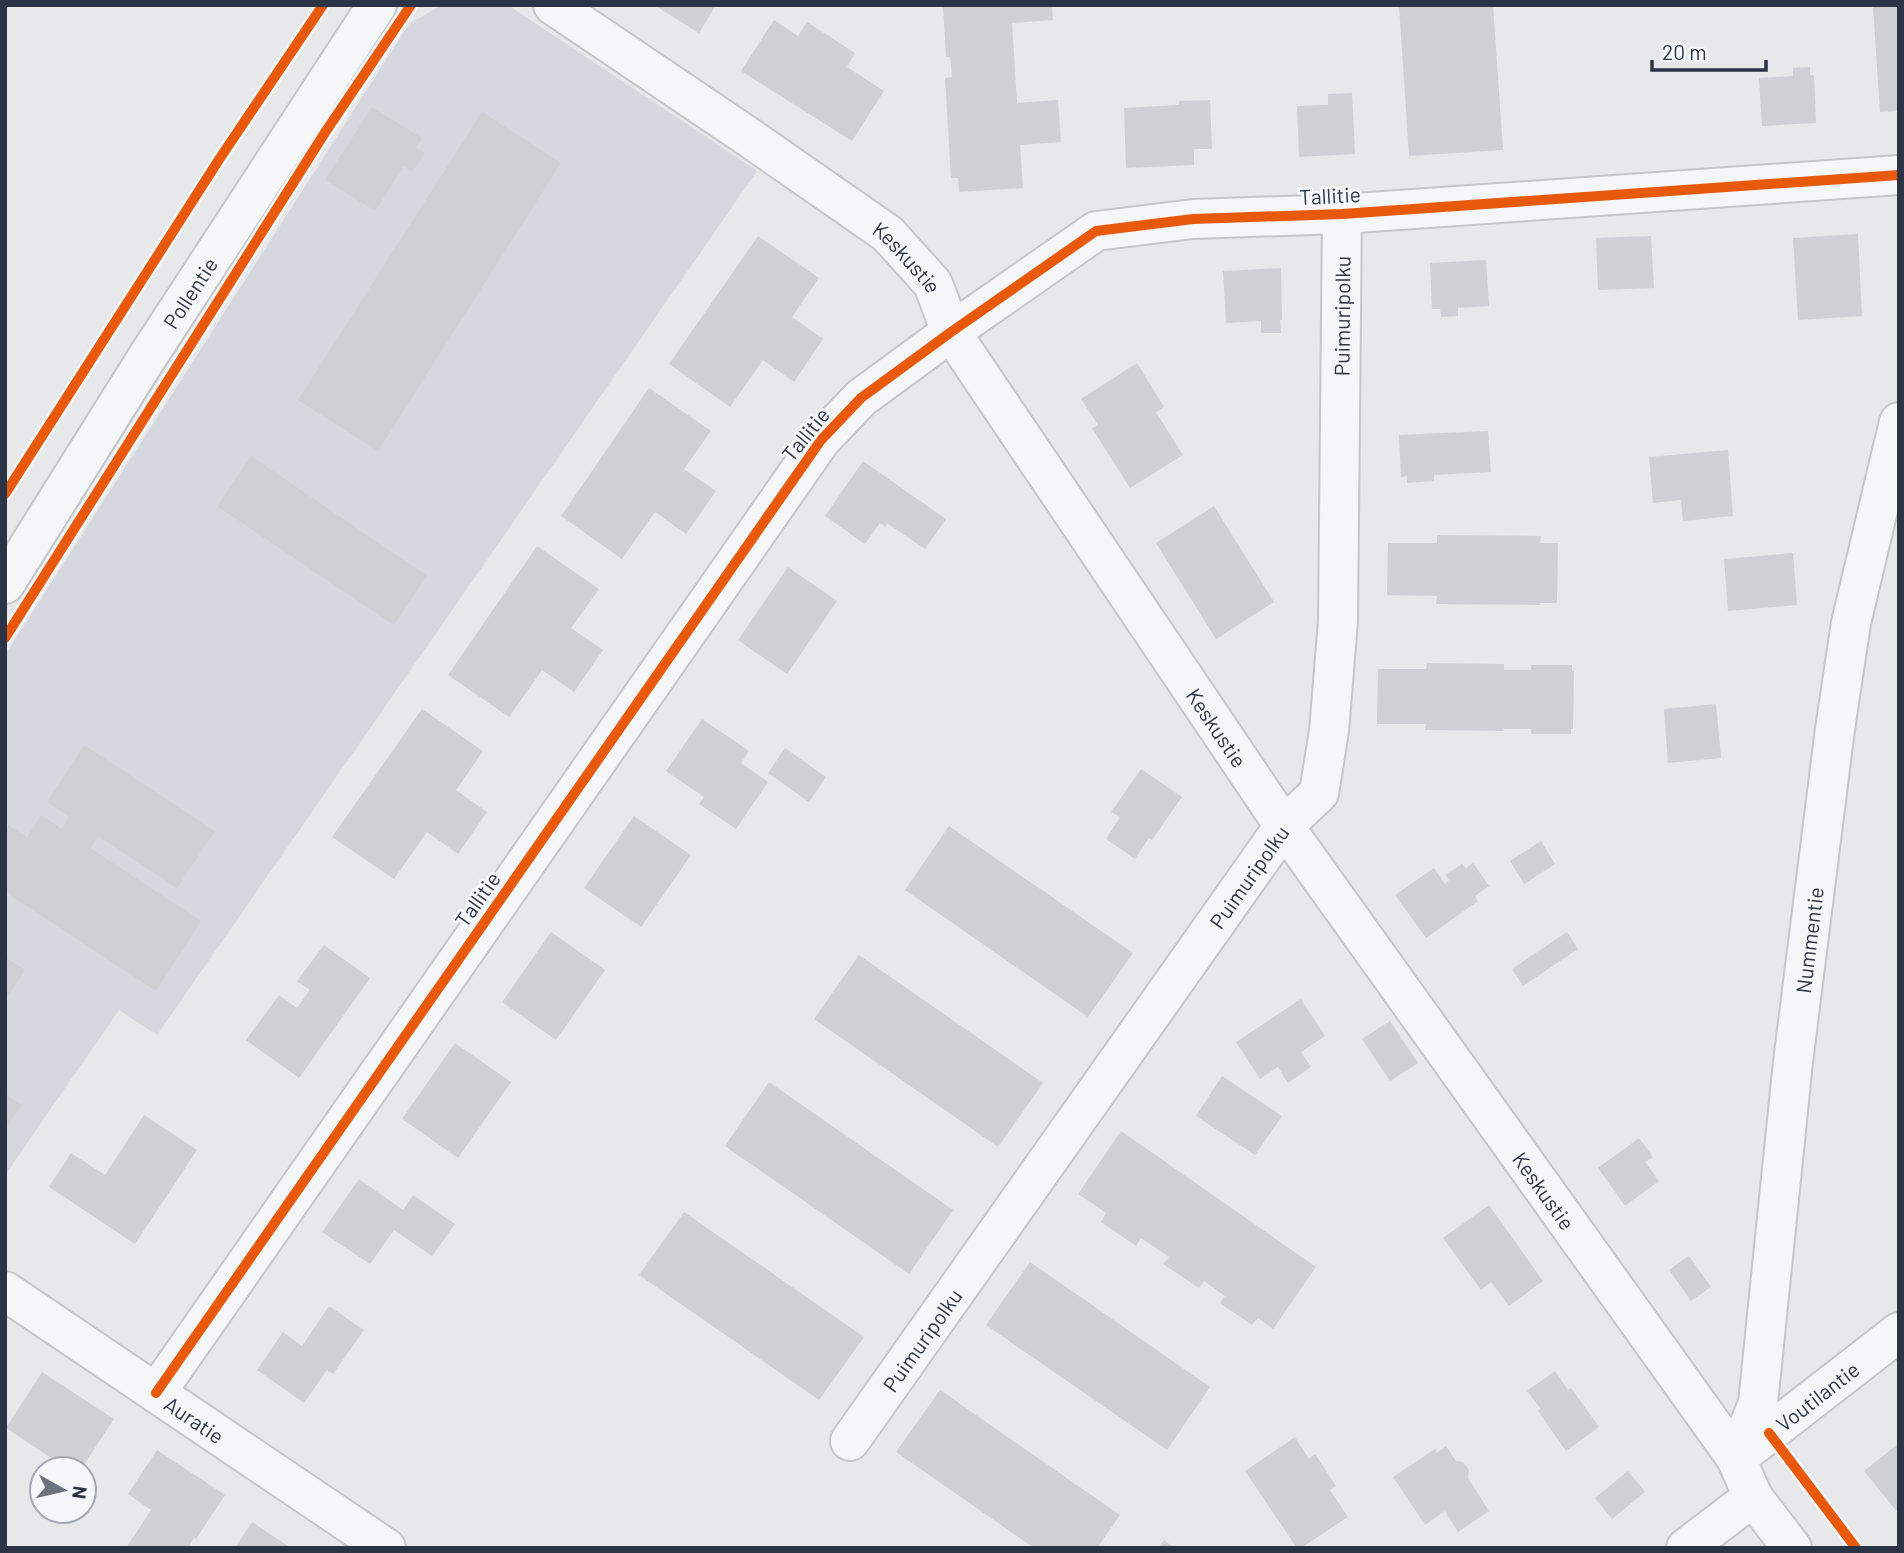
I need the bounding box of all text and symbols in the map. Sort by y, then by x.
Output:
scale bar [1652,28,1766,72]
text: 20 m [1662,39,1707,64]
street label: Tallitie [1299,181,1361,209]
street label: Keskustie [869,215,947,296]
street label: Pollentie [157,252,222,333]
street label: Puimuripolku [1328,256,1354,376]
street label: Tallitie [776,402,834,466]
street label: Keskustie [1182,683,1253,771]
street label: Puimuripolku [1204,820,1293,933]
street label: Tallitie [449,867,505,931]
street label: Nummentie [1789,885,1827,995]
street label: Keskustie [1508,1147,1581,1234]
street label: Puimuripolku [877,1283,966,1396]
street label: Voutilantie [1771,1356,1863,1436]
street label: Auratie [160,1390,229,1448]
north arrow [28,1455,98,1525]
text: N [68,1485,93,1500]

